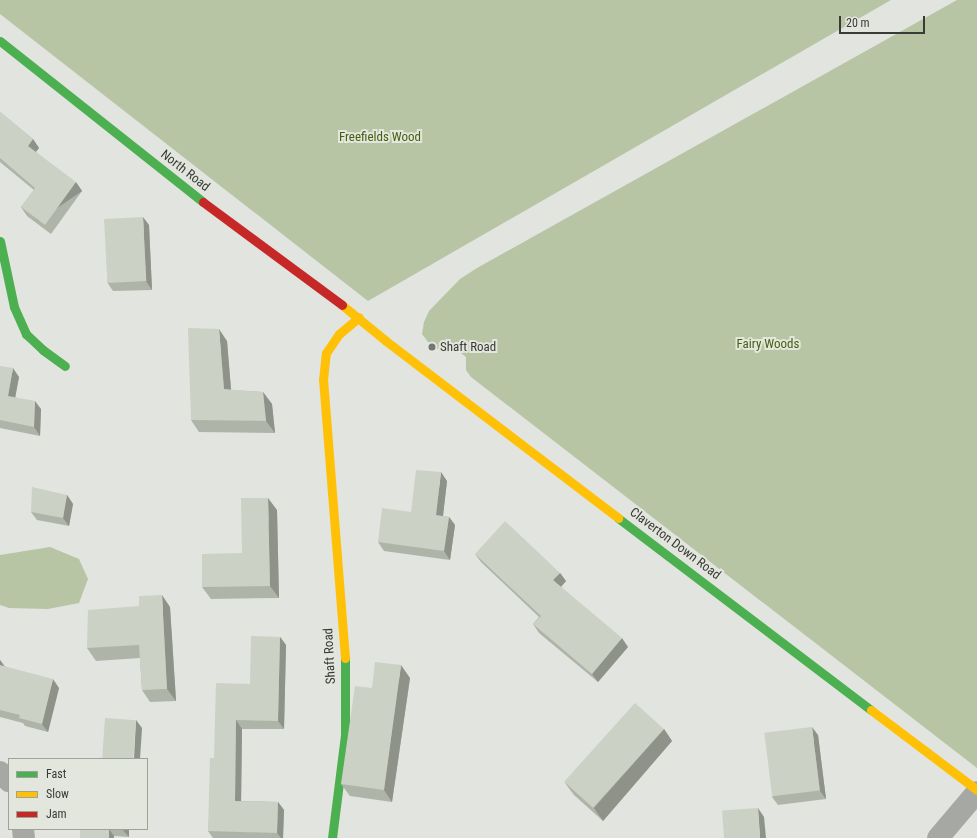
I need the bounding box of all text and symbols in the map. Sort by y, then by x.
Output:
scale bar [841,8,927,34]
text: 20 m [846,16,870,30]
park label: Freefields Wood [339,129,421,145]
street label: North Road [157,147,213,195]
park label: Fairy Woods [737,336,799,352]
place label: Shaft Road [440,339,496,355]
marker: Shaft Road [427,342,437,352]
street label: Claverton Down Road [627,505,723,583]
street label: Shaft Road [321,627,339,685]
legend [8,758,148,830]
text: Fast [46,767,66,781]
text: Slow [46,787,69,801]
text: Jam [46,807,67,821]

